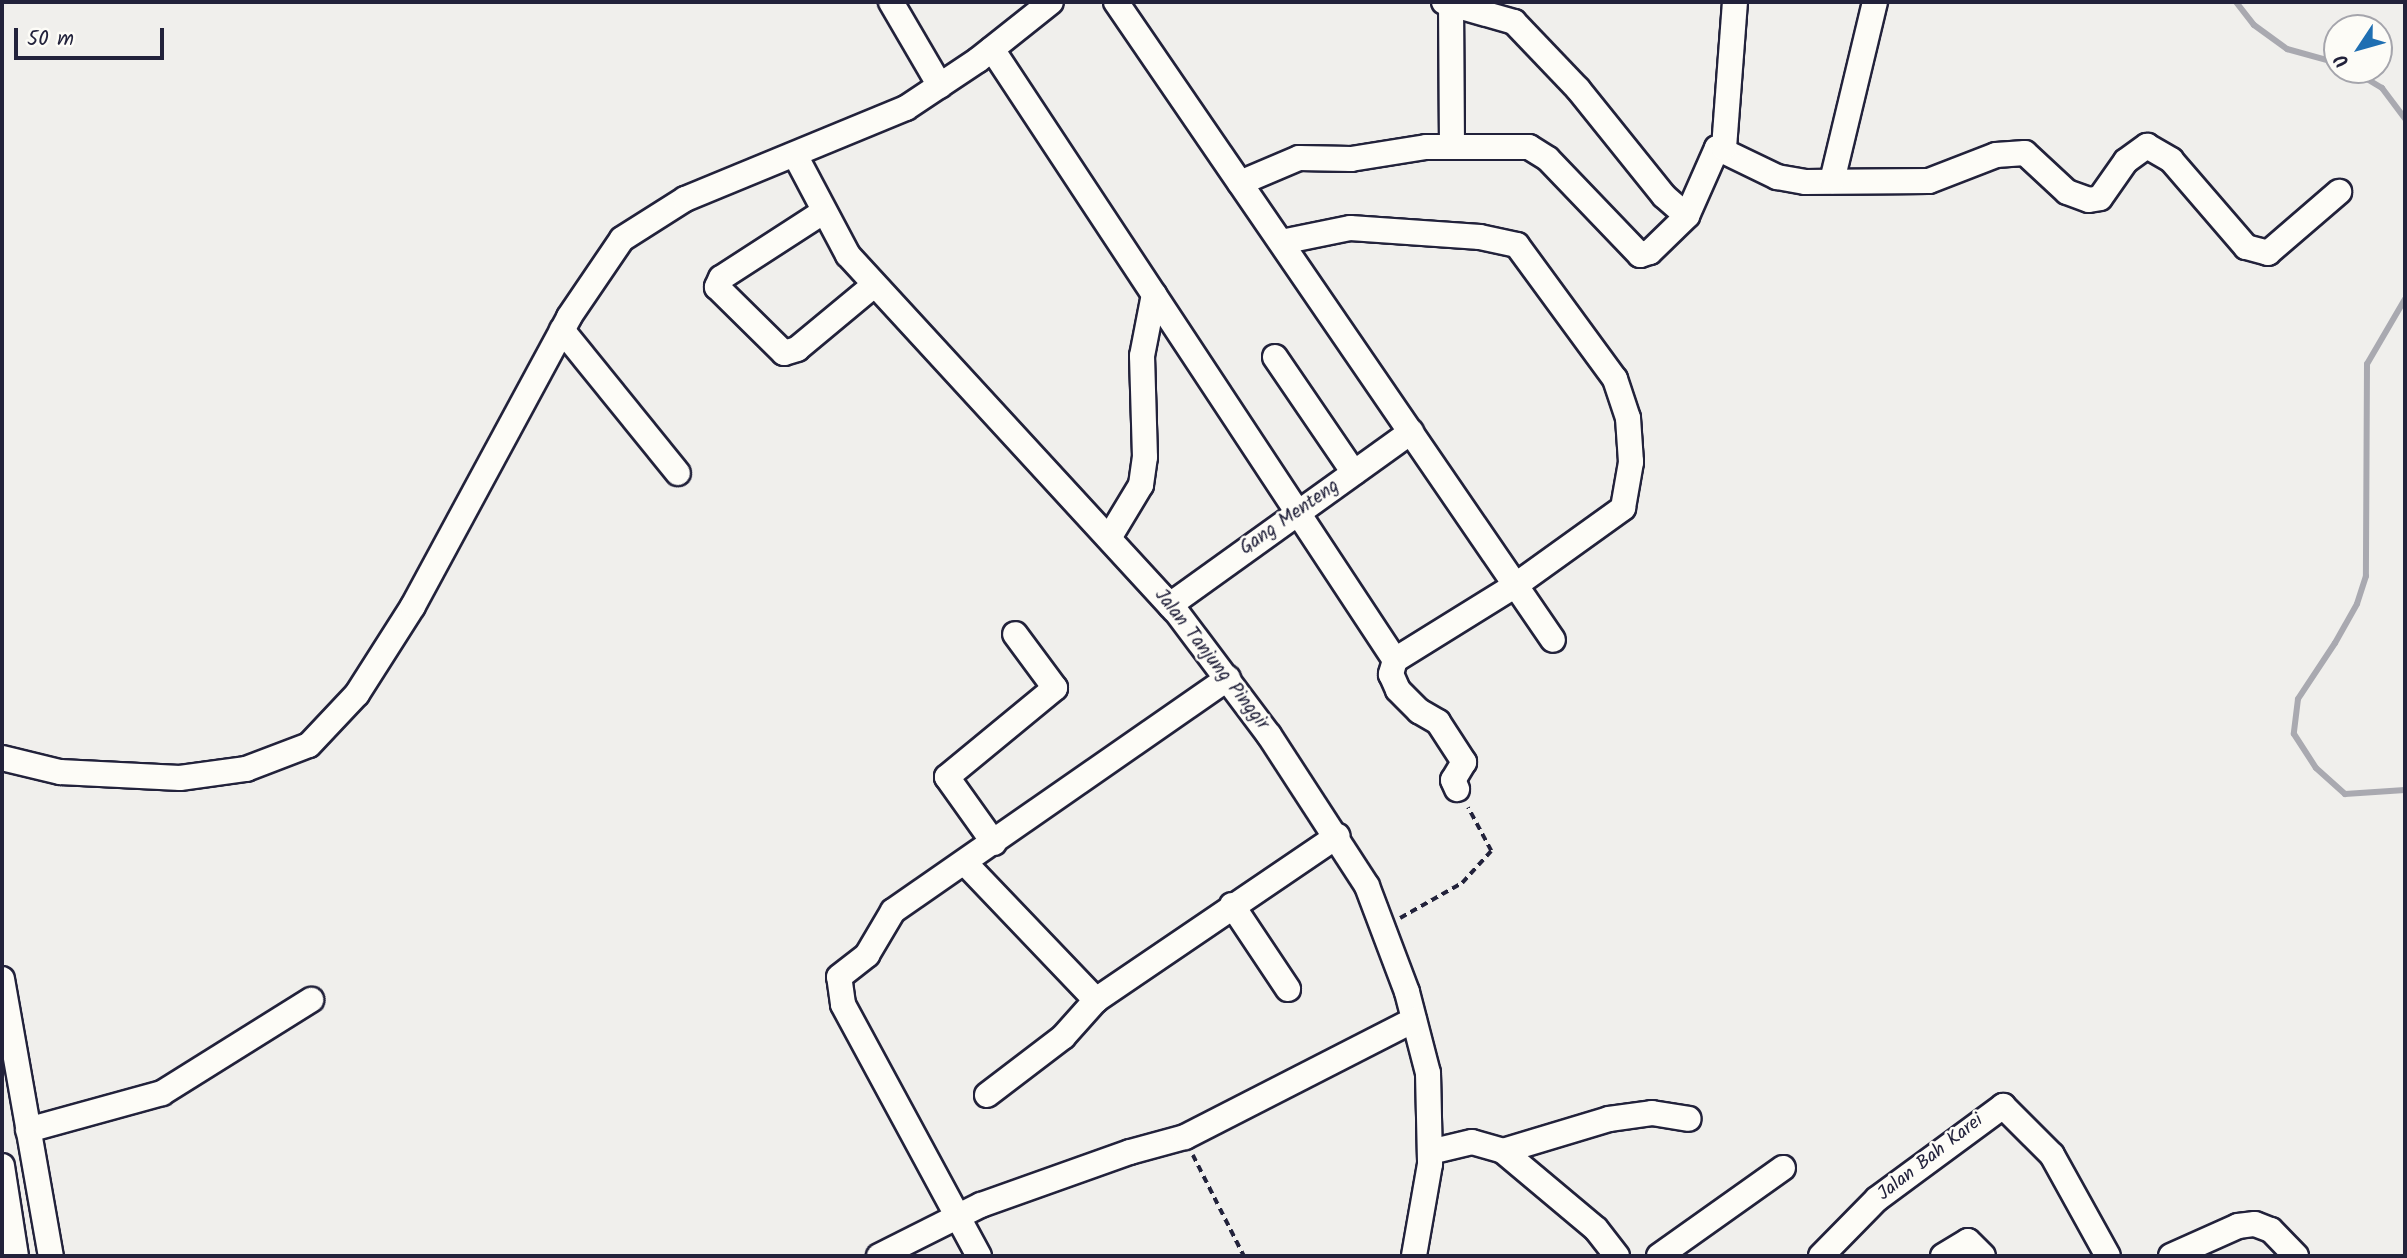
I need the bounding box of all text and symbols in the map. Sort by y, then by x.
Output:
scale bar [18,14,168,58]
north arrow [2323,14,2393,84]
text: 50 m [27,23,74,56]
text: U [2327,47,2358,74]
street label: Gang Menteng [1236,475,1344,561]
street label: Jalan Tanjung Pinggir [1149,585,1273,735]
street label: Jalan Bah Karei [1874,1110,1988,1206]

